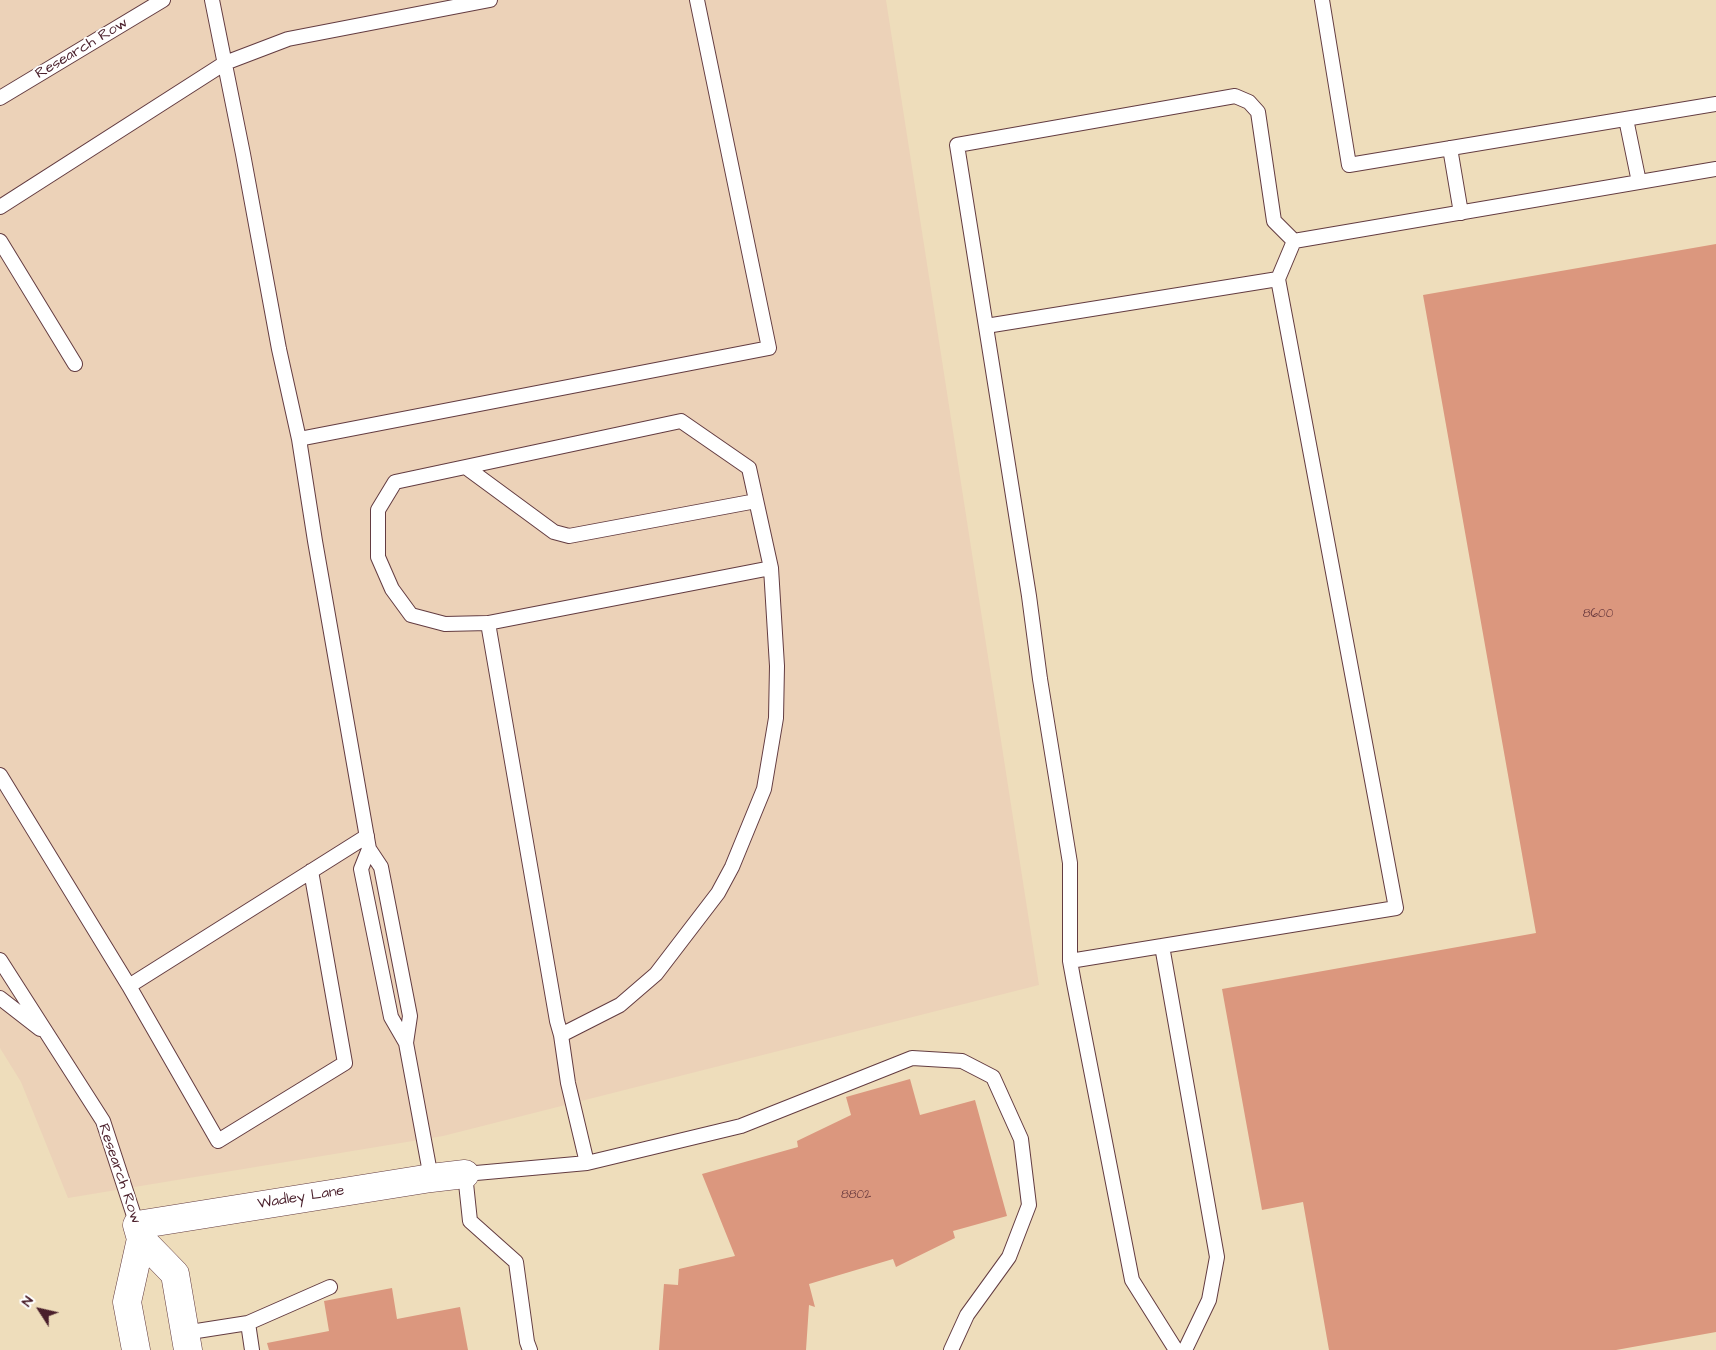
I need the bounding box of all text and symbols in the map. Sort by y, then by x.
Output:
street label: Research Row [33,14,131,84]
house number: 8600 [1583,607,1613,621]
street label: Research Row [93,1122,145,1226]
street label: Wadley Lane [256,1182,346,1214]
house number: 8802 [841,1188,871,1202]
north arrow [15,1285,65,1335]
text: N [17,1292,38,1311]

